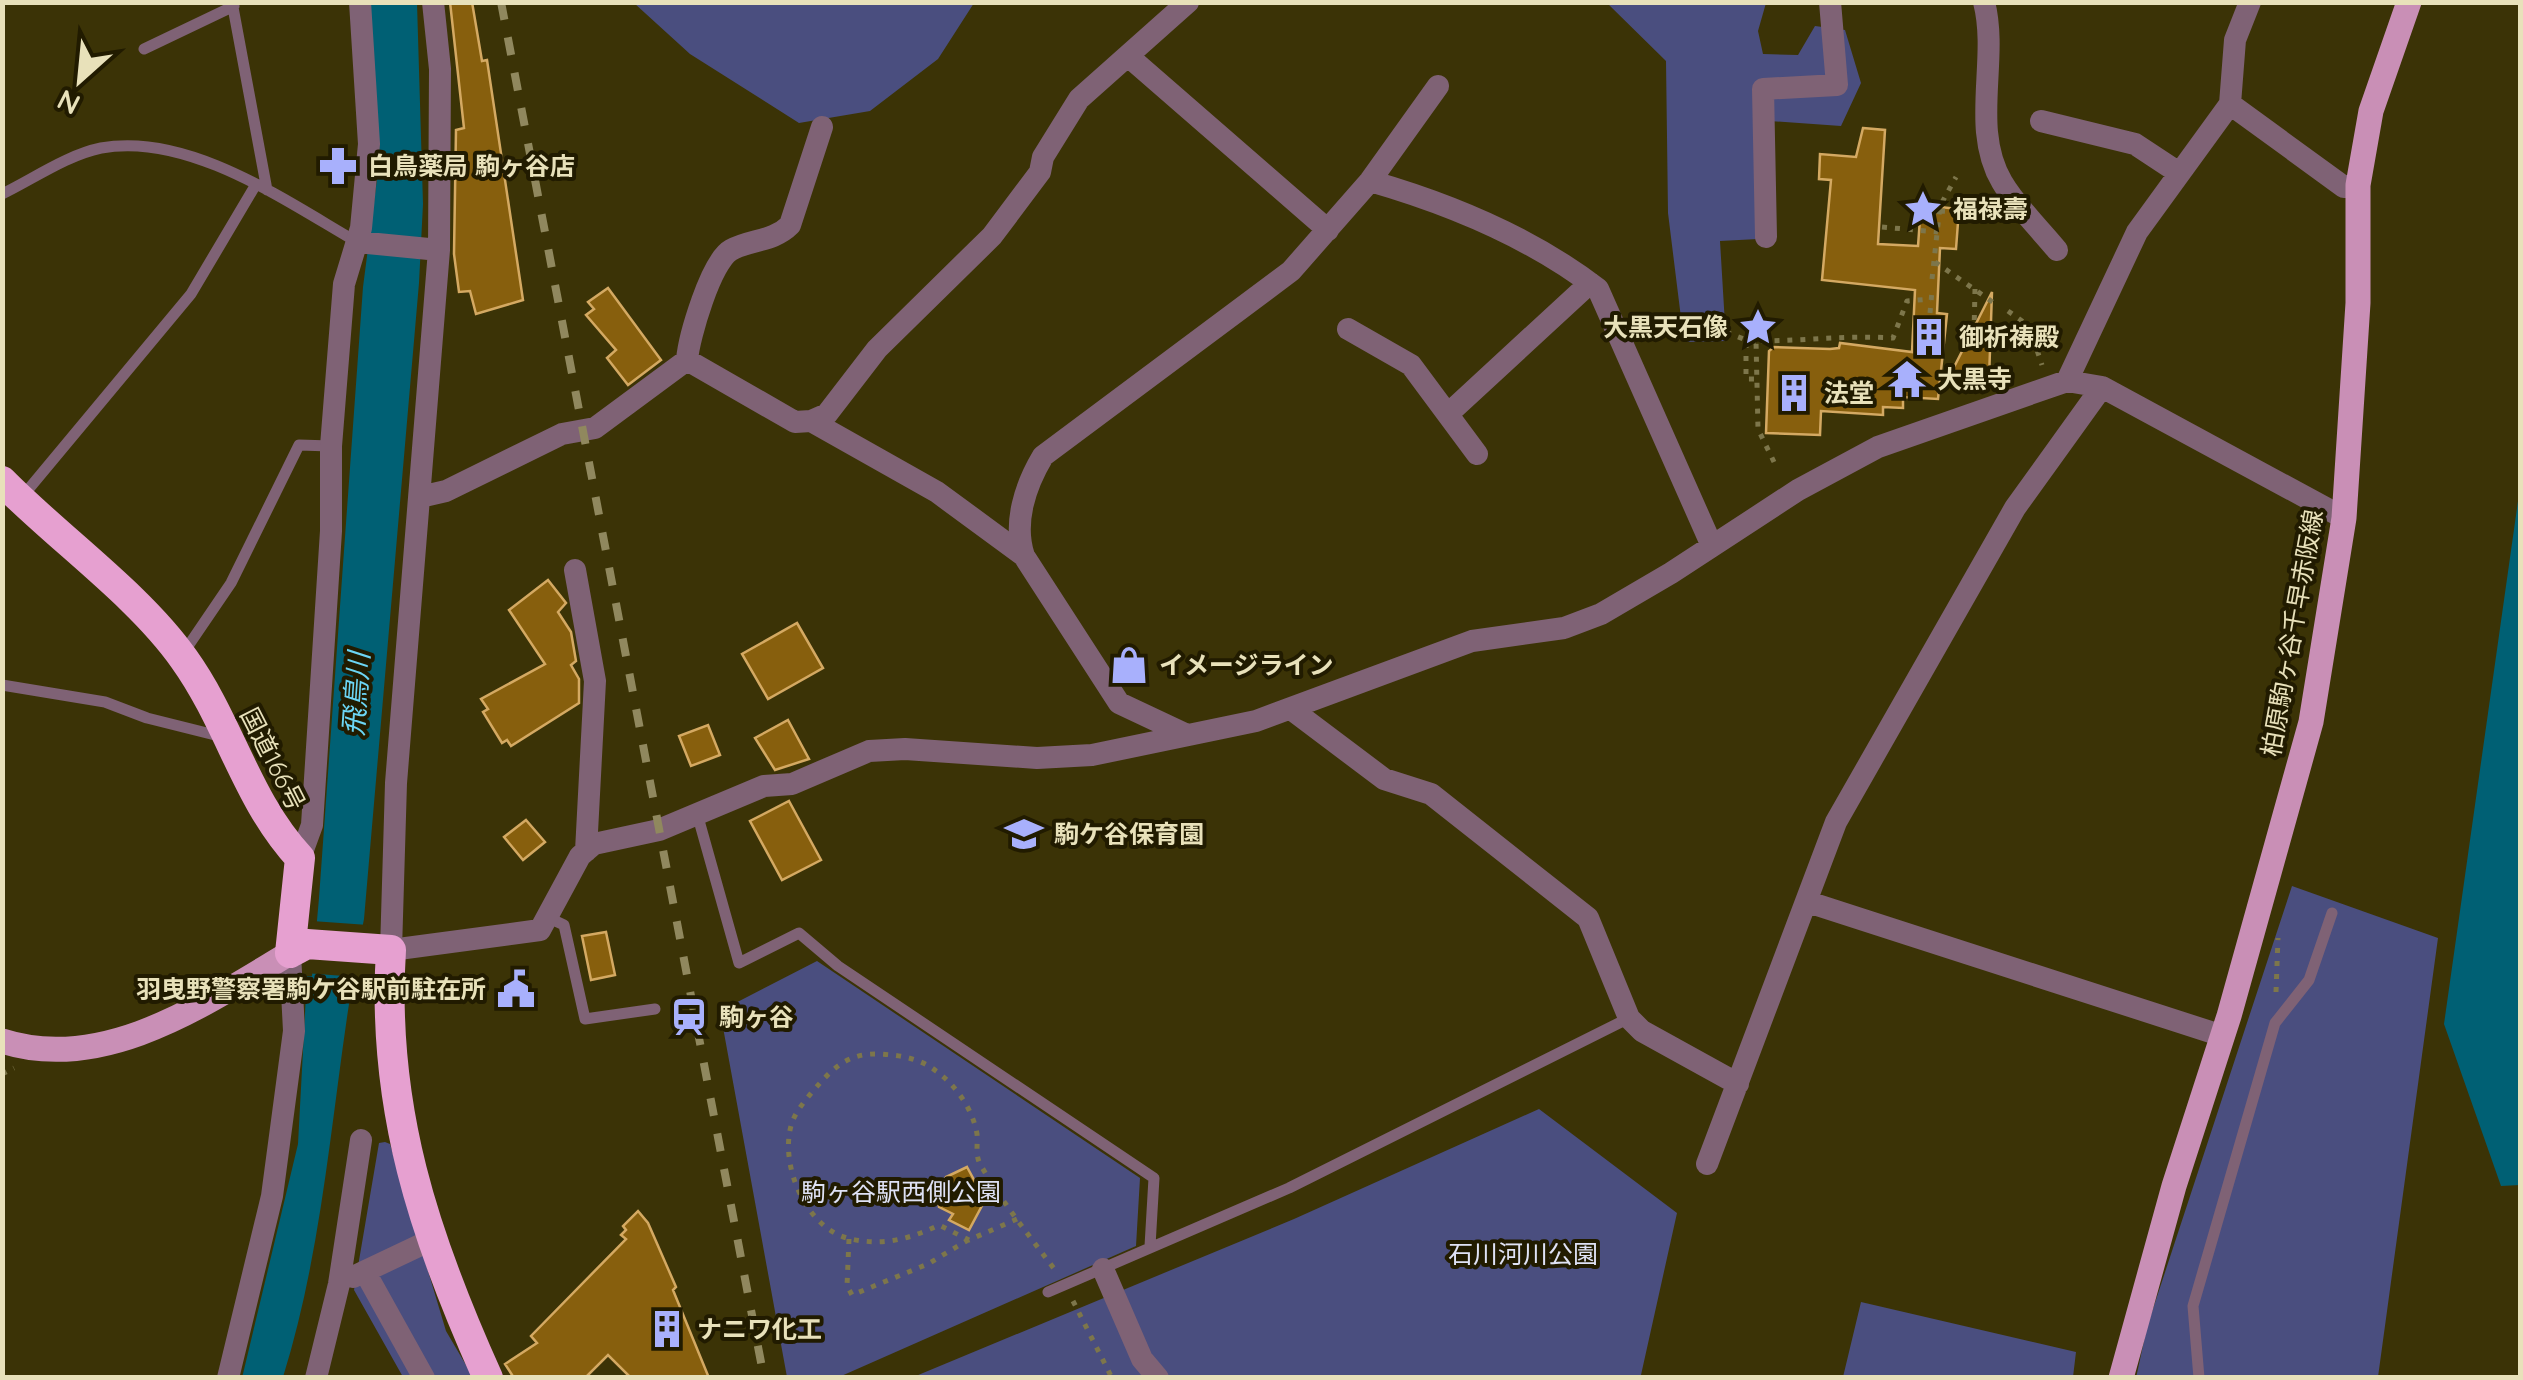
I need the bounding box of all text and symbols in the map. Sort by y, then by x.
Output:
north arrow [30,30,130,130]
text: N [51,82,86,123]
pharmacy icon: 白鳥薬局 駒ヶ谷店 [317,145,359,187]
place label: 白鳥薬局 駒ヶ谷店 [368,150,575,181]
place icon: 福禄壽 [1902,188,1944,230]
place label: 福禄壽 [1953,193,2028,224]
place icon: 大黒天石像 [1737,306,1779,348]
place label: 大黒天石像 [1603,311,1728,342]
building icon: 御祈祷殿 [1908,316,1950,358]
place label: 御祈祷殿 [1959,321,2059,352]
temple icon: 大黒寺 [1886,358,1928,400]
place label: 大黒寺 [1937,363,2012,394]
building icon: 法堂 [1773,372,1815,414]
place label: 法堂 [1824,377,1874,408]
street label: 柏原駒ヶ谷千早赤阪線 [2255,507,2328,759]
shop icon: イメージライン [1108,644,1150,686]
water label: 飛鳥川 [335,648,376,737]
place label: イメージライン [1159,649,1334,680]
street label: 国道166号 [234,702,312,815]
school or university icon: 駒ケ谷保育園 [1003,813,1045,855]
place label: 駒ケ谷保育園 [1054,818,1204,849]
public building icon: 羽曳野警察署駒ケ谷駅前駐在所 [495,968,537,1010]
place label: 羽曳野警察署駒ケ谷駅前駐在所 [136,973,486,1004]
station icon: 駒ヶ谷 [668,996,710,1038]
place label: 駒ヶ谷 [719,1001,794,1032]
park label: 駒ヶ谷駅西側公園 [801,1176,1001,1207]
park label: 石川河川公園 [1448,1238,1598,1269]
building icon: ナニワ化工 [646,1308,688,1350]
place label: ナニワ化工 [697,1313,822,1344]

